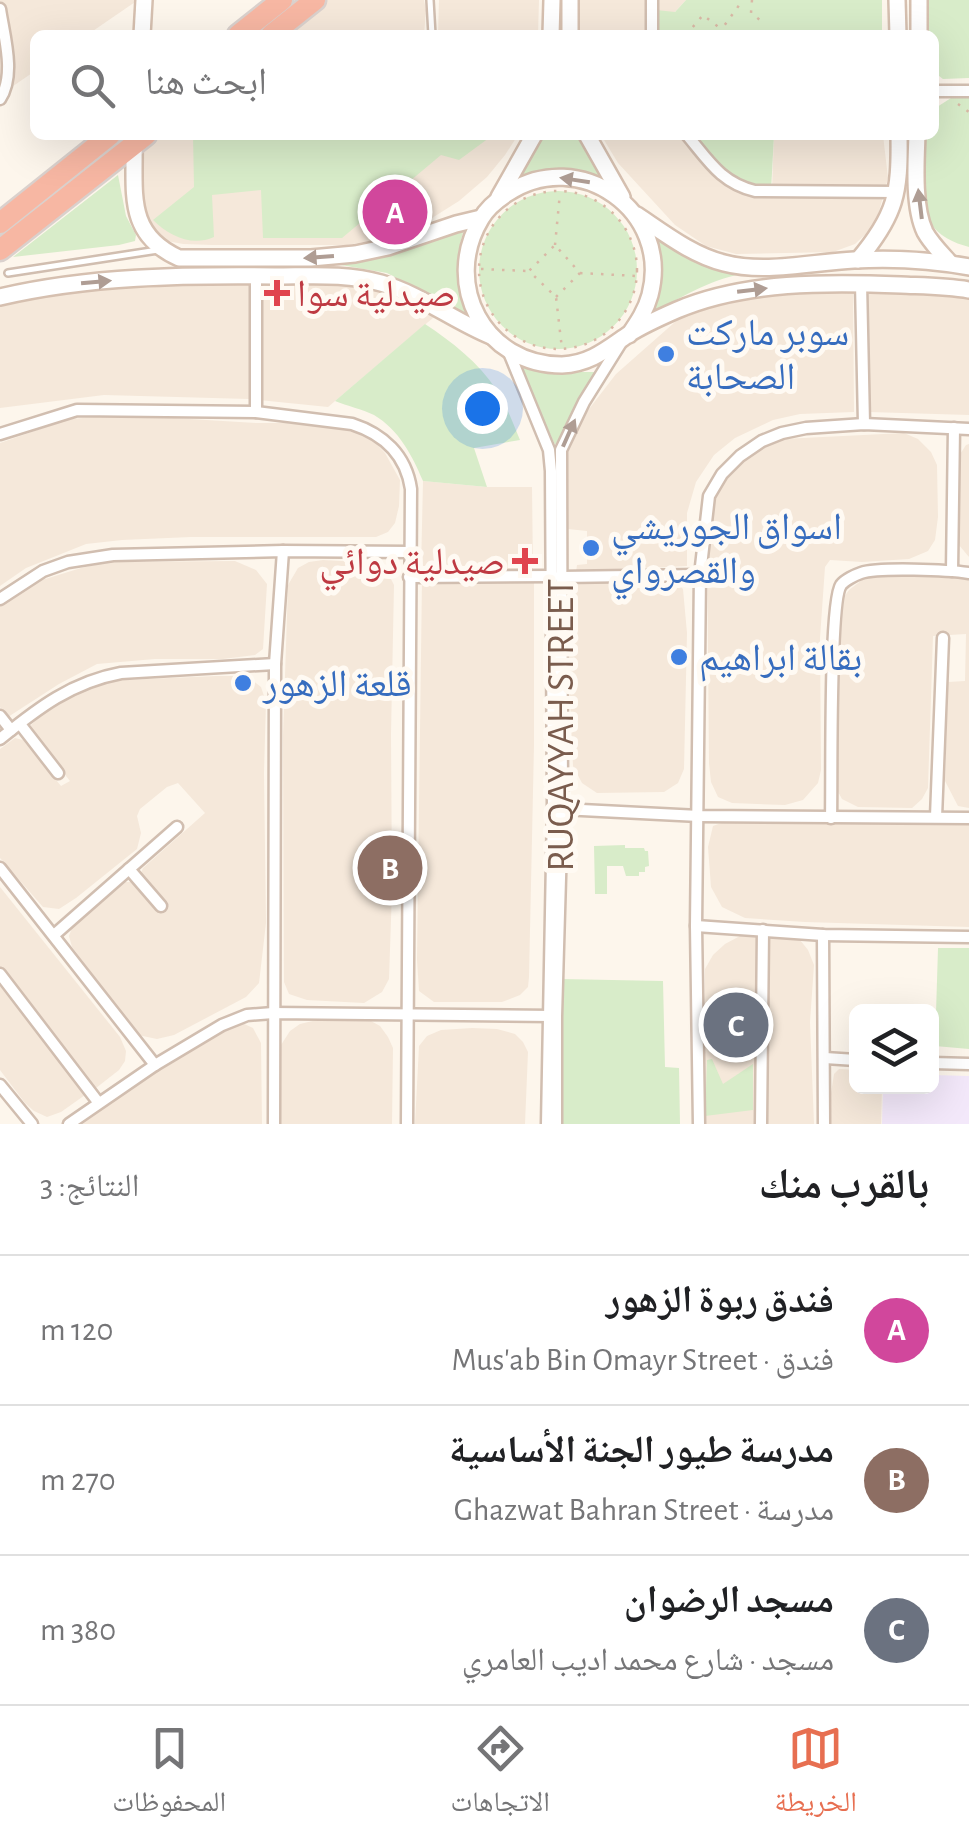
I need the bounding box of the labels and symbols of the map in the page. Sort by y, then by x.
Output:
one-way arrow [558,172,590,187]
pin: A [362,174,428,250]
one-way arrow [911,188,927,219]
one-way arrow [303,249,335,265]
one-way arrow [81,274,113,290]
place label: صيدلية سوا [297,276,456,314]
marker: صيدلية سوا [266,282,288,304]
one-way arrow [737,282,768,298]
place label: سوبر ماركت الصحابة [686,315,849,397]
marker: سوبر ماركت الصحابة [655,343,677,365]
your location [457,383,508,434]
one-way arrow [561,418,577,448]
place label: اسواق الجوريشي والقصرواي [611,509,842,600]
marker: اسواق الجوريشي والقصرواي [580,537,602,559]
place label: صيدلية دوائي [319,544,505,591]
marker: صيدلية دوائي [514,550,536,572]
street label: RUQAYYAH STREET [543,579,581,871]
place label: بقالة ابراهيم [699,640,862,682]
marker: بقالة ابراهيم [668,646,690,668]
place label: قلعة الزهور [262,666,412,704]
marker: قلعة الزهور [232,672,254,694]
pin: B [358,830,422,906]
pin: C [704,988,768,1062]

